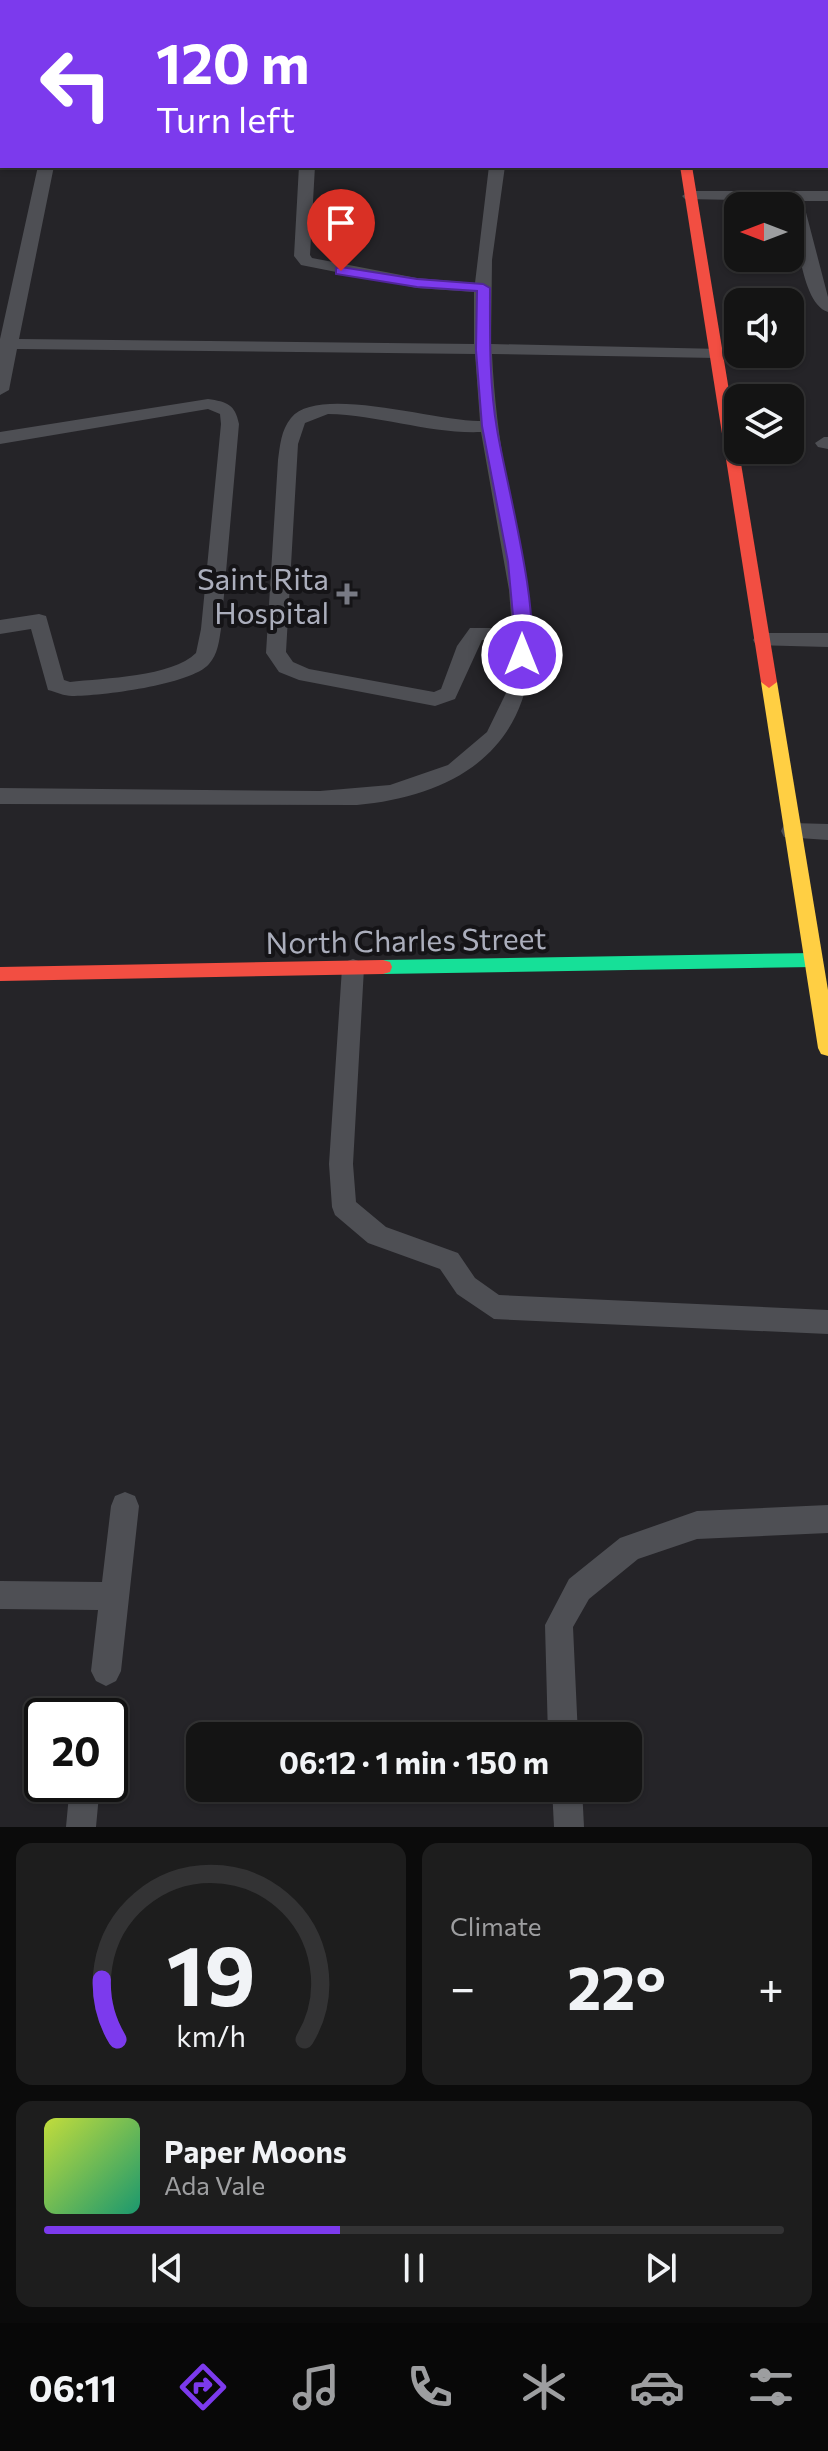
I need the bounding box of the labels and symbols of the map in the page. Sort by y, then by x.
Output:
pin [307,189,375,271]
north arrow [724,192,804,272]
place label: Saint Rita Hospital [197,559,329,630]
marker: Saint Rita Hospital [336,583,358,605]
position arrow [480,613,564,697]
street label: North Charles Street [265,918,547,960]
speed limit sign: 20 [24,1698,128,1802]

